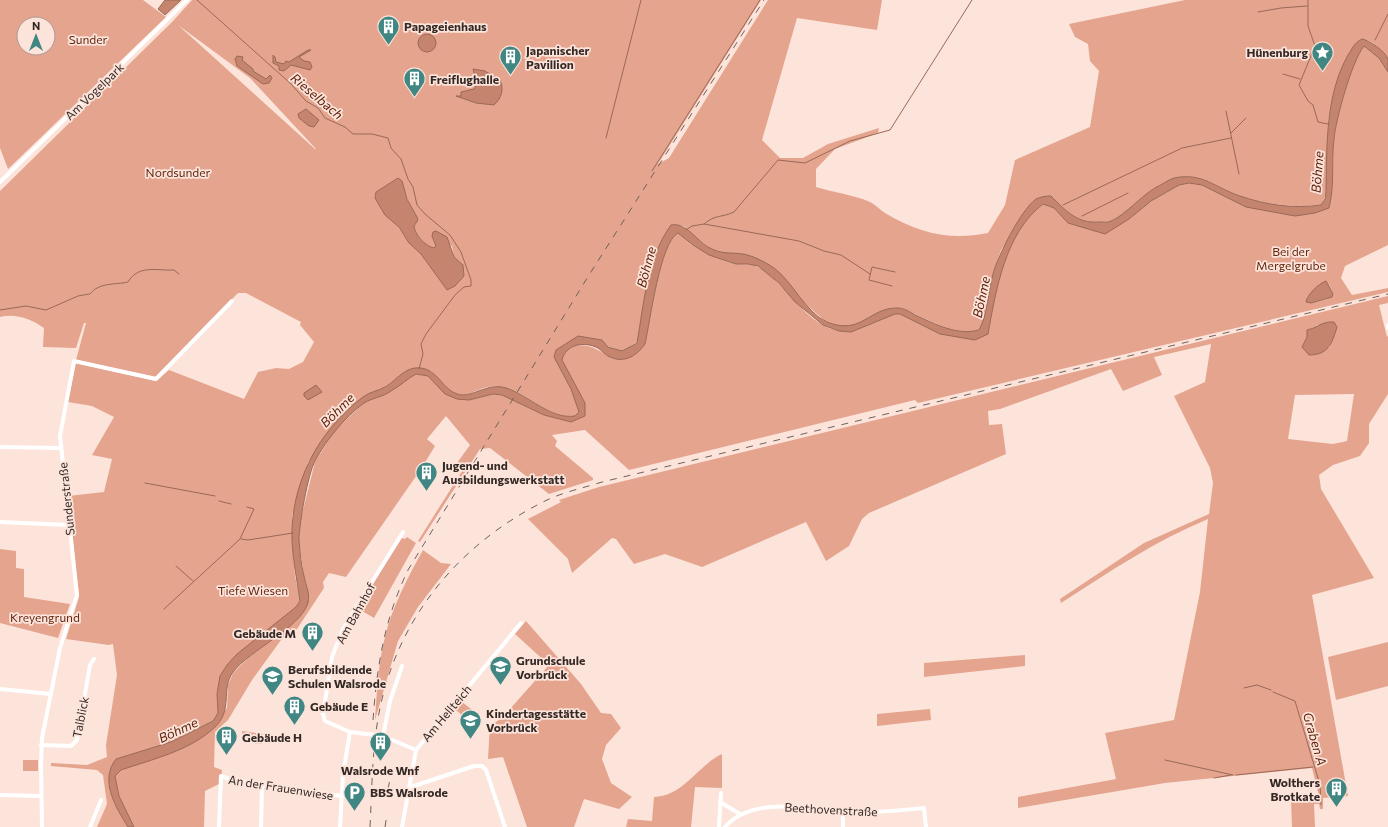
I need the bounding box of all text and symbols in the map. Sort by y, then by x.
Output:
building icon: Papageienhaus [376,13,402,46]
north arrow [16,16,56,56]
text: N [32,19,40,32]
place label: Papageienhaus [404,19,487,33]
park label: Sunder [69,32,108,46]
place icon: Hünenburg [1310,39,1336,72]
place label: Japanischer Pavillion [526,43,590,71]
building icon: Japanischer Pavillion [497,44,523,77]
place label: Hünenburg [1246,45,1308,59]
street label: Am Vogelpark [62,59,127,122]
building icon: Freiflughalle [401,66,427,99]
water label: Rieselbach [288,70,346,122]
place label: Freiflughalle [430,72,499,86]
water label: Böhme [1308,150,1326,193]
park label: Nordsunder [146,165,211,179]
park label: Bei der Mergelgrube [1256,244,1326,272]
water label: Böhme [633,245,659,289]
water label: Böhme [969,275,993,319]
water label: Böhme [317,389,358,430]
place label: Jugend- und Ausbildungswerkstatt [442,458,564,486]
building icon: Jugend- und Ausbildungswerkstatt [413,459,439,492]
street label: Sunderstraße [55,462,77,536]
street label: Am Bahnhof [333,580,378,646]
park label: Tiefe Wiesen [218,583,288,597]
park label: Kreyengrund [10,610,80,624]
building icon: Gebäude M [299,620,325,653]
place label: Gebäude M [234,626,296,640]
place label: Grundschule Vorbrück [516,653,585,681]
school or university icon: Grundschule Vorbrück [487,654,513,687]
place label: Berufsbildende Schulen Walsrode [288,662,386,690]
school or university icon: Berufsbildende Schulen Walsrode [259,663,285,696]
street label: Am Hellteich [418,682,474,744]
building icon: Gebäude E [281,693,307,726]
street label: Talblick [69,695,91,739]
place label: Gebäude E [310,699,368,713]
place label: Kindertagesstätte Vorbrück [486,706,586,734]
school or university icon: Kindertagesstätte Vorbrück [458,707,484,740]
water label: Graben A [1300,710,1330,768]
water label: Böhme [156,714,200,746]
building icon: Gebäude H [214,724,240,757]
place label: Gebäude H [242,730,302,744]
building icon: Walsrode Wnf [367,730,393,763]
place label: Walsrode Wnf [341,763,419,777]
street label: An der Frauenwiese [228,772,334,802]
place label: Wolthers Brotkate [1269,775,1320,803]
building icon: Wolthers Brotkate [1323,776,1349,809]
parking icon: BBS Walsrode [342,779,368,812]
place label: BBS Walsrode [370,785,448,799]
street label: Beethovenstraße [784,800,878,818]

